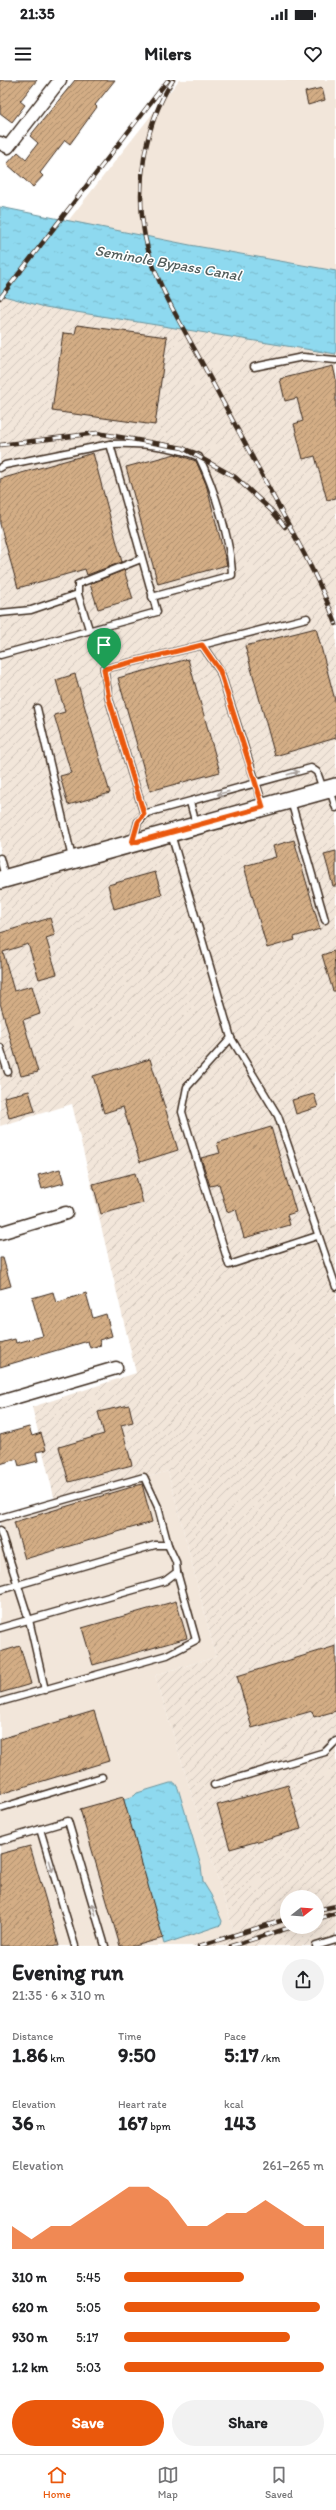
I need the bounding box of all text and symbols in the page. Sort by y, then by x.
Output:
text: 21:35 [20,5,55,23]
icon: menu [12,43,34,65]
text: Milers [144,43,192,65]
icon: heart [302,43,324,65]
water label: Seminole Bypass Canal [93,241,244,285]
pin [87,628,121,669]
icon: arrive [93,634,115,656]
one-way arrow [286,769,299,776]
one-way arrow [216,790,229,797]
one-way arrow [48,1859,55,1872]
north arrow [280,1890,324,1934]
map controls [280,1890,324,1934]
one-way arrow [90,1902,97,1915]
text: Evening run [12,1959,124,1986]
button: share [282,1959,324,2001]
text: 21:35 · 6 × 310 m [12,1988,105,2003]
text: Distance [12,2030,53,2043]
text: Time [118,2030,141,2043]
text: Pace [224,2030,246,2043]
text: 1.86 [12,2043,48,2067]
text: 9:50 [118,2043,156,2067]
text: 5:17 [224,2043,259,2067]
text: km [48,2052,65,2065]
text: /km [259,2052,280,2065]
text: Elevation [12,2098,56,2111]
text: Heart rate [118,2098,167,2111]
text: kcal [224,2098,244,2111]
text: 36 [12,2111,33,2135]
text: 167 [118,2111,148,2135]
text: 143 [224,2111,256,2135]
text: m [33,2120,45,2133]
text: bpm [148,2120,171,2133]
text: Elevation [12,2158,64,2173]
text: 261–265 m [263,2158,324,2173]
text: 310 m [12,2270,47,2285]
text: 5:45 [76,2270,101,2285]
text: 620 m [12,2300,48,2315]
text: 5:05 [76,2300,101,2315]
text: 930 m [12,2330,48,2345]
text: 5:17 [76,2330,99,2345]
text: 1.2 km [12,2360,48,2375]
text: 5:03 [76,2360,101,2375]
button: Save [12,2400,164,2446]
button: Share [172,2400,324,2446]
tab: Home [43,2464,71,2501]
tab: Map [157,2464,179,2501]
tab: Saved [265,2464,293,2501]

